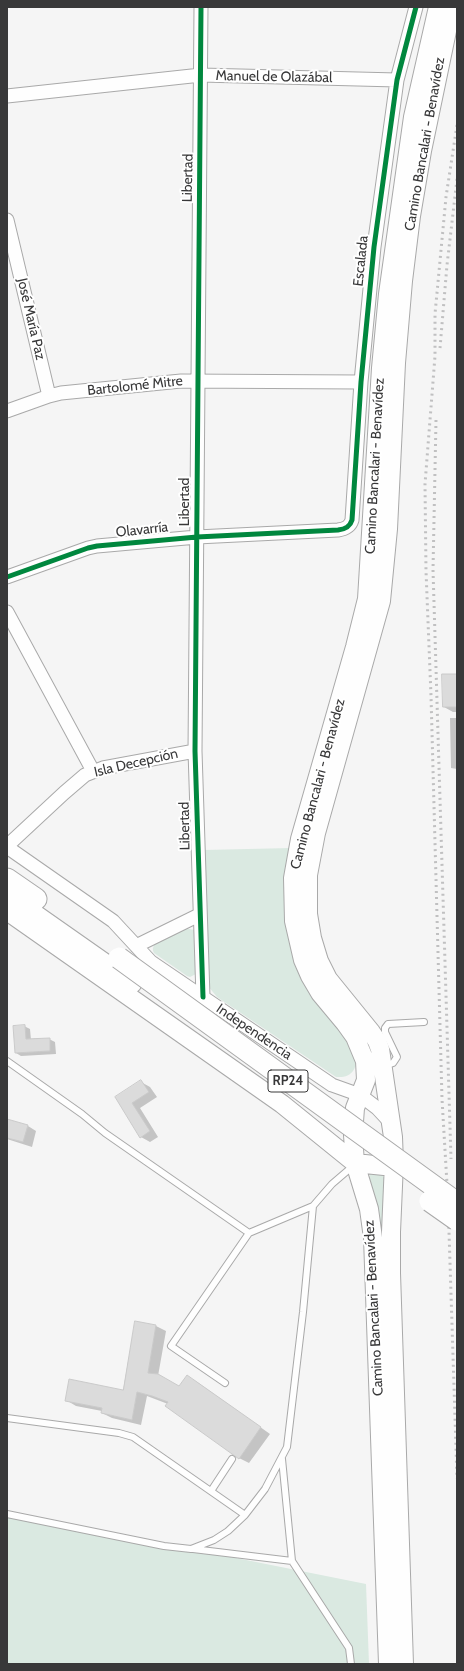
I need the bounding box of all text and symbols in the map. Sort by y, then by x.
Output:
street label: Camino Bancalari - Benavídez [401,56,449,232]
street label: Manuel de Olazábal [216,68,332,86]
street label: Libertad [179,154,197,202]
street label: Escalada [350,235,372,287]
street label: José María Paz [13,276,49,362]
street label: Bartolomé Mitre [87,373,183,399]
street label: Camino Bancalari - Benavídez [362,378,388,554]
street label: Libertad [177,478,193,526]
street label: Olavarría [115,519,169,541]
street label: Camino Bancalari - Benavídez [287,697,349,871]
street label: Isla Decepción [92,745,180,781]
street label: Libertad [176,802,194,850]
street label: Independencia [213,1000,295,1064]
road number: RP24 [268,1070,308,1092]
street label: Camino Bancalari - Benavídez [361,1220,387,1396]

